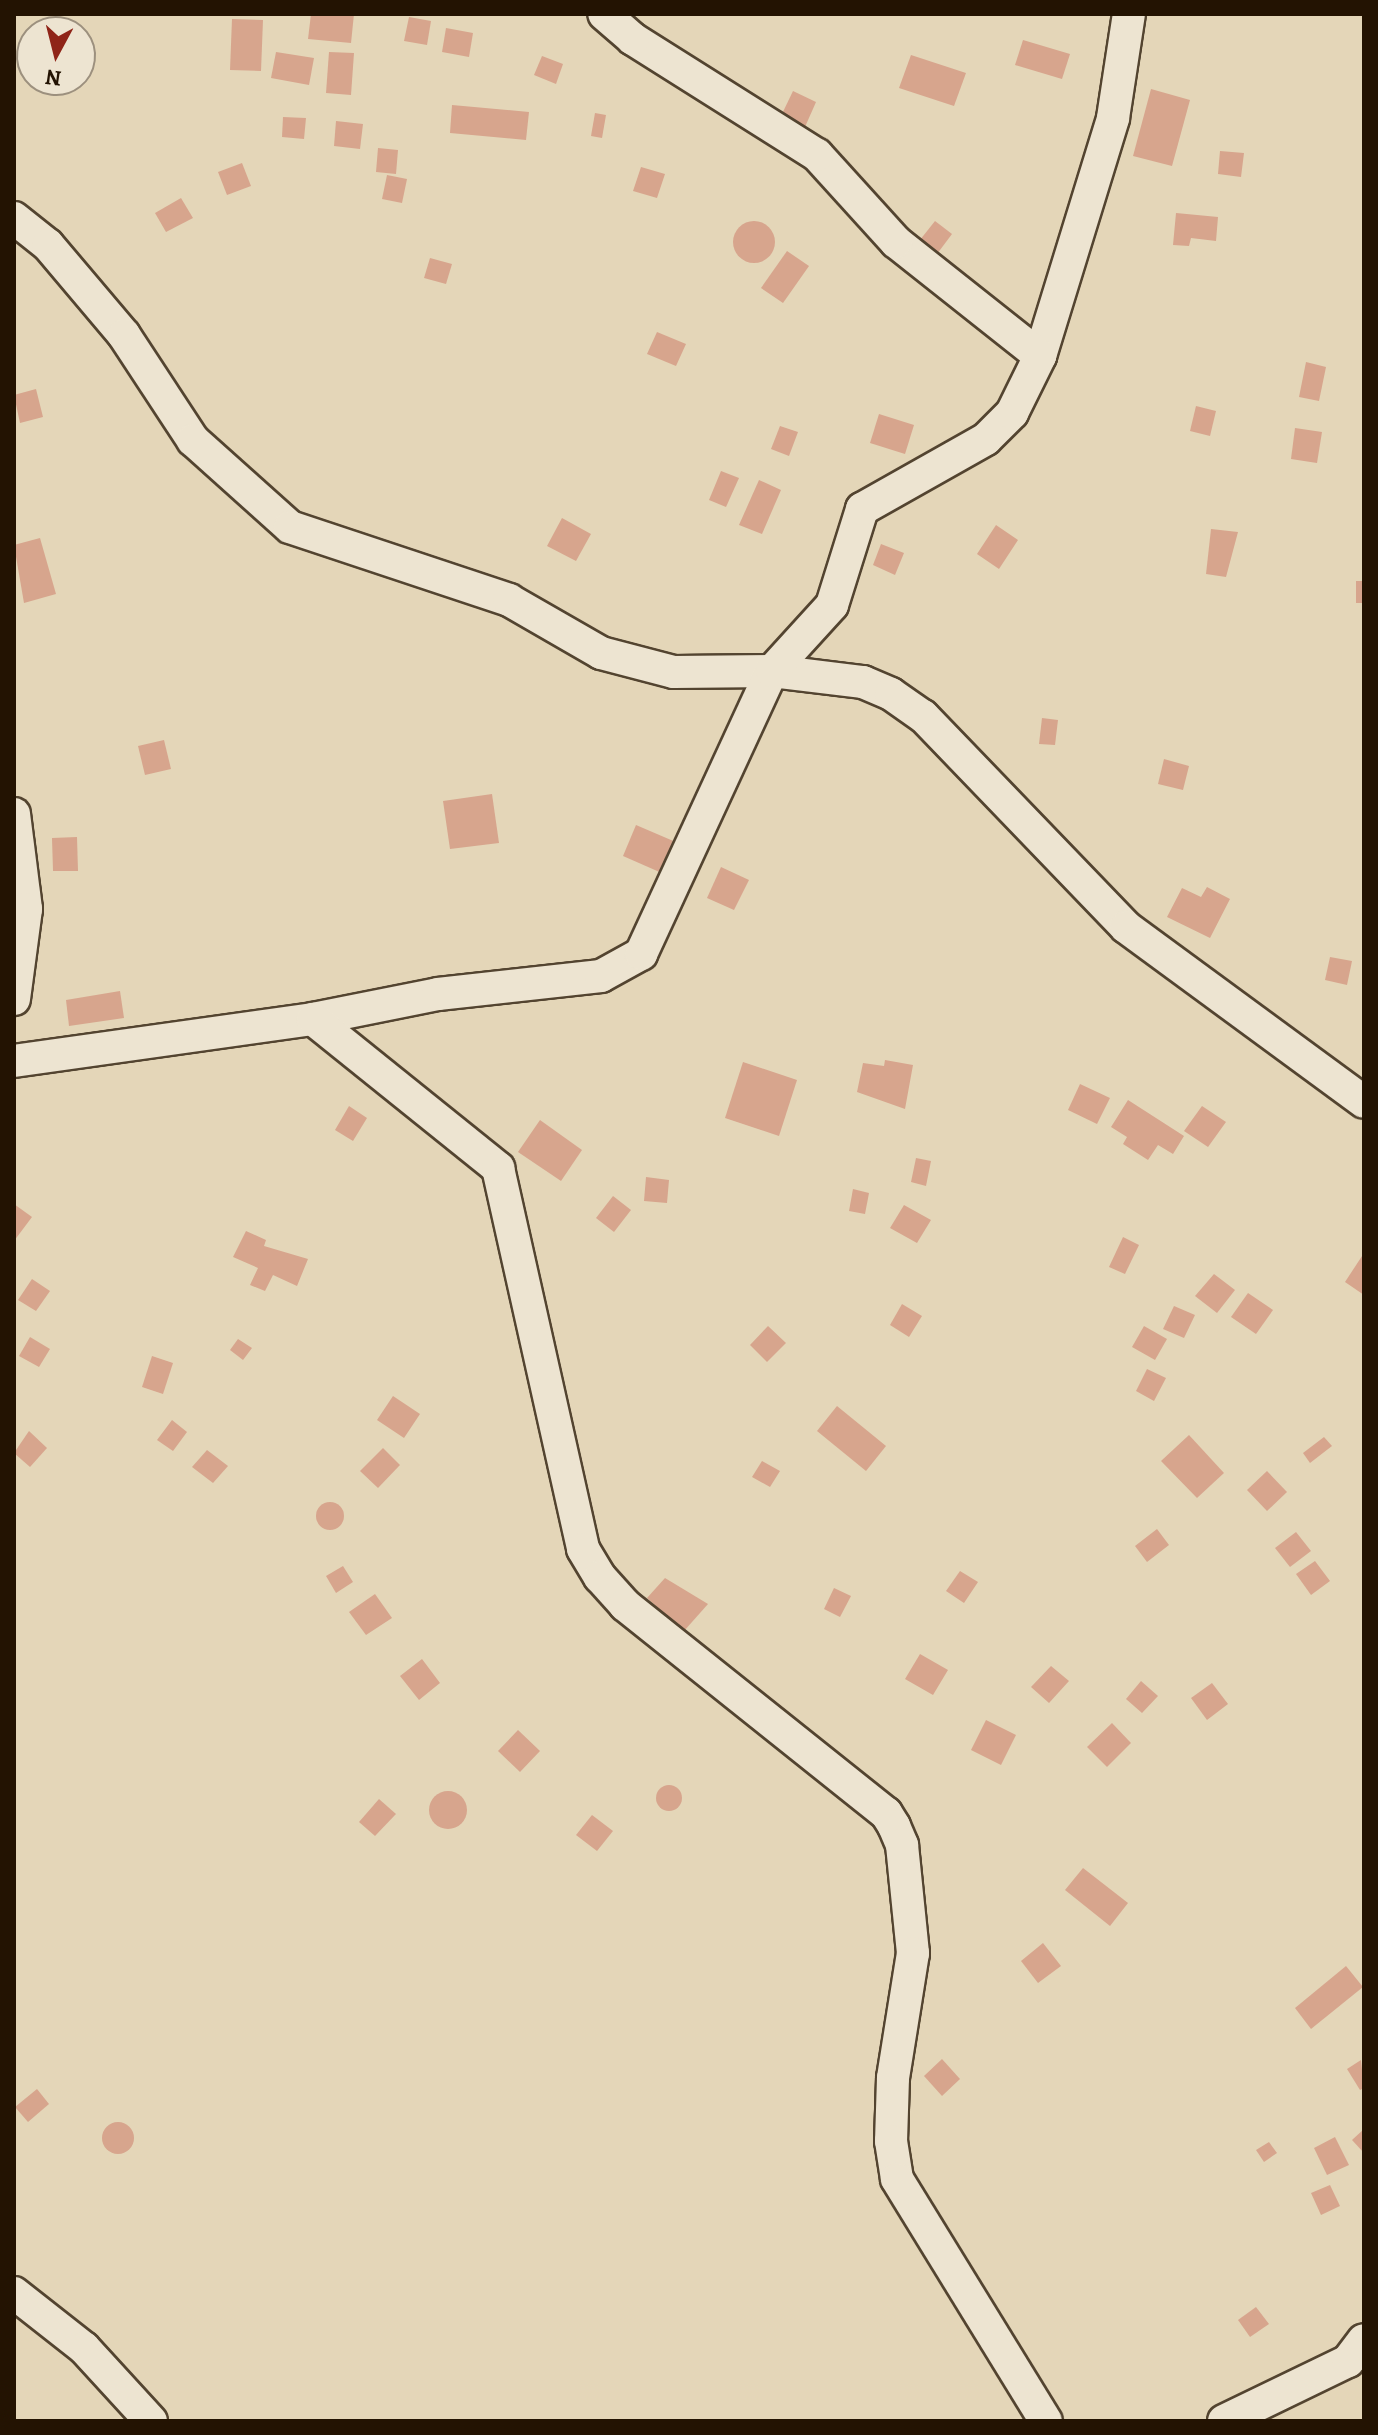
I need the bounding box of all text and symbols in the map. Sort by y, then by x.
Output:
north arrow [16,16,96,96]
text: N [44,62,63,94]

